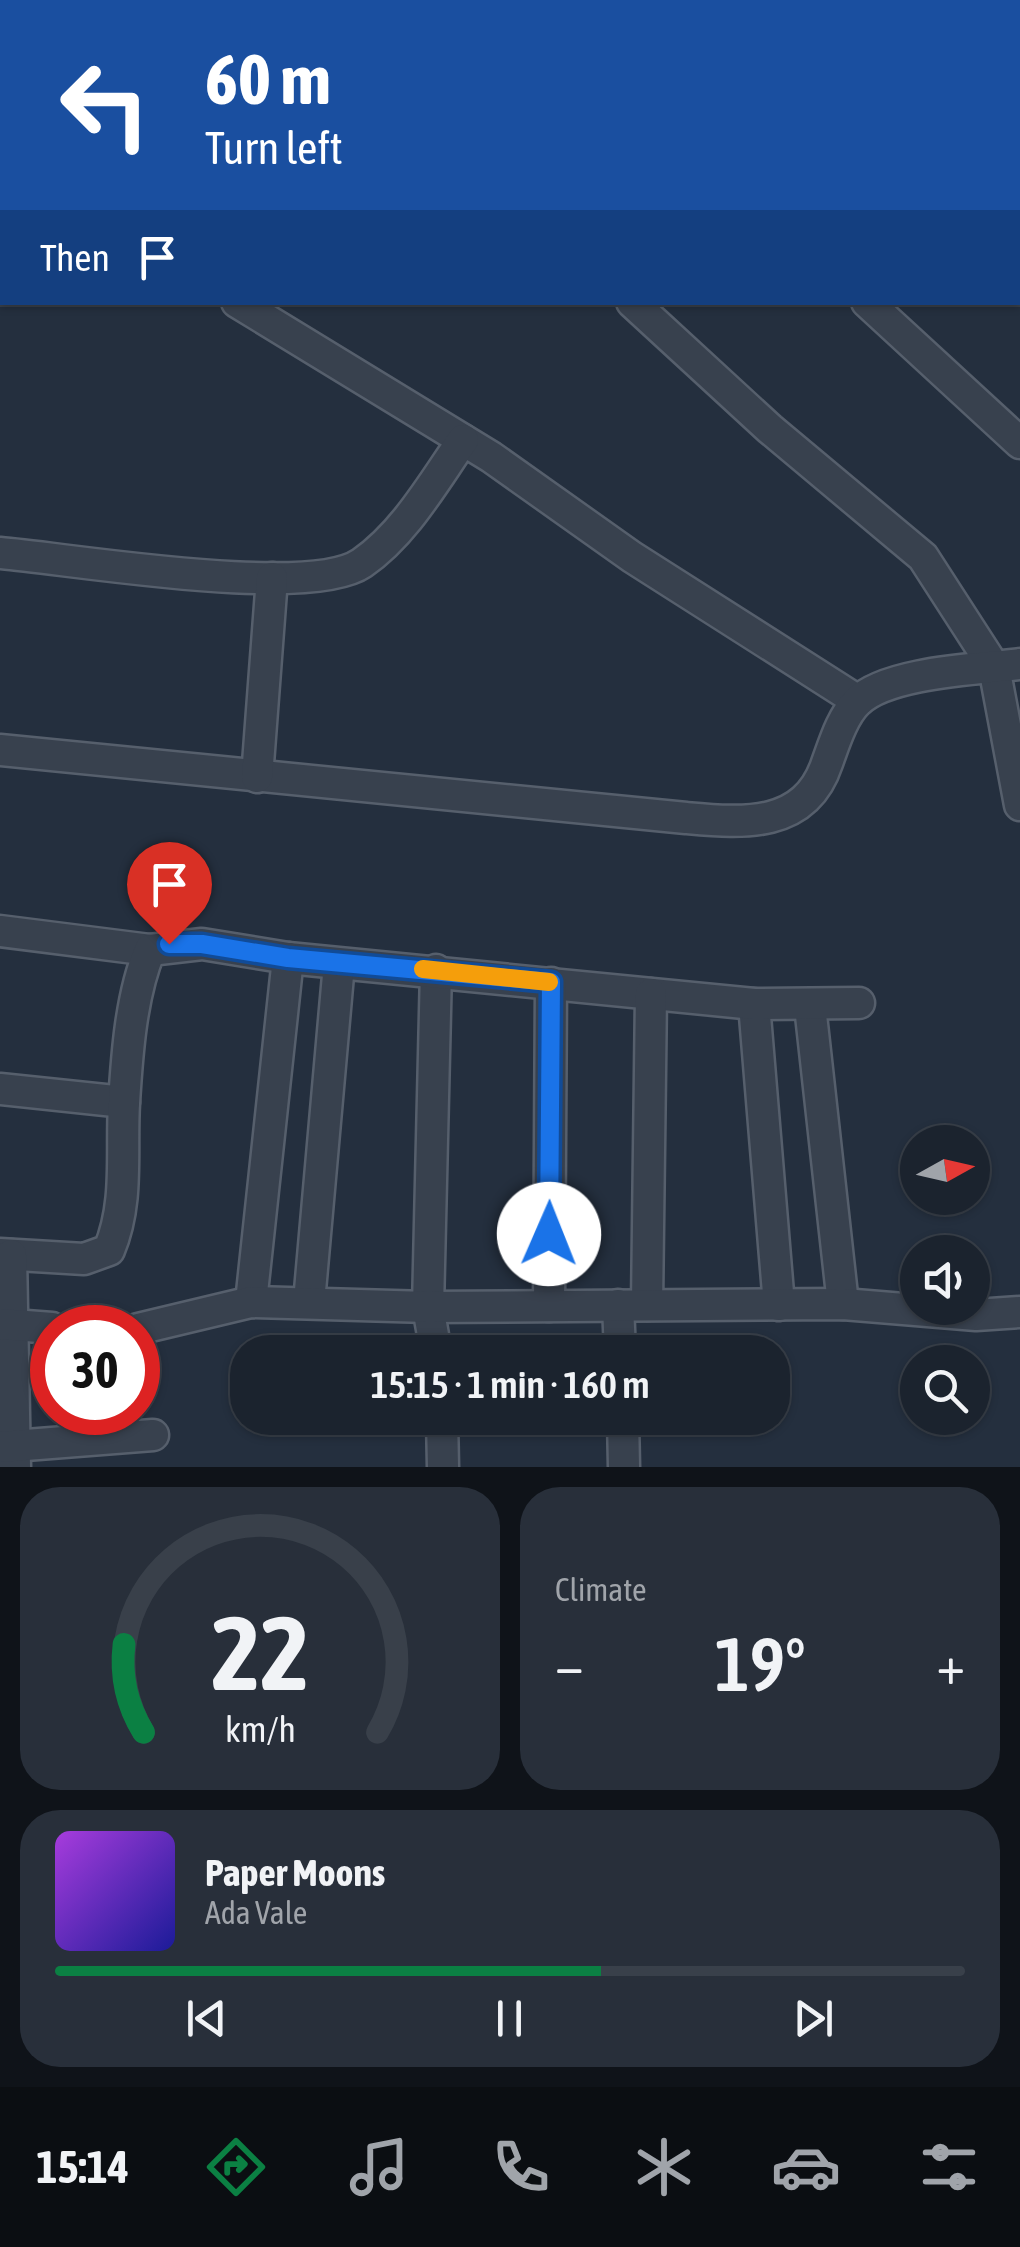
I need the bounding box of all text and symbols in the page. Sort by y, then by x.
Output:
text: 60 m [205,39,331,119]
icon: left [40,40,170,170]
text: Turn left [205,122,343,174]
icon: arrive [130,230,185,285]
text: Then [40,236,110,279]
pin [127,842,212,945]
icon: arrive [142,857,197,912]
north arrow [900,1125,990,1215]
map controls [900,1125,990,1435]
position arrow [497,1182,601,1286]
button: sound [900,1235,990,1325]
speed limit sign: 30 [30,1305,160,1435]
button: search [900,1345,990,1435]
text: 15:15 · 1 min · 160 m [370,1363,650,1406]
text: Climate [555,1571,647,1608]
text: 22 [211,1593,309,1712]
text: 19° [714,1621,806,1707]
text: − [555,1633,584,1696]
text: + [936,1633,965,1696]
text: km/h [225,1709,295,1750]
text: Paper Moons [205,1851,385,1894]
text: Ada Vale [205,1894,307,1931]
icon: previous [179,1991,234,2046]
icon: pause [482,1991,537,2046]
icon: next [786,1991,841,2046]
icon: directions [201,2132,271,2202]
icon: music [344,2132,414,2202]
icon: phone [486,2132,556,2202]
icon: climate [629,2132,699,2202]
icon: car [771,2132,841,2202]
icon: filters [914,2132,984,2202]
text: 15:14 [36,2141,129,2193]

